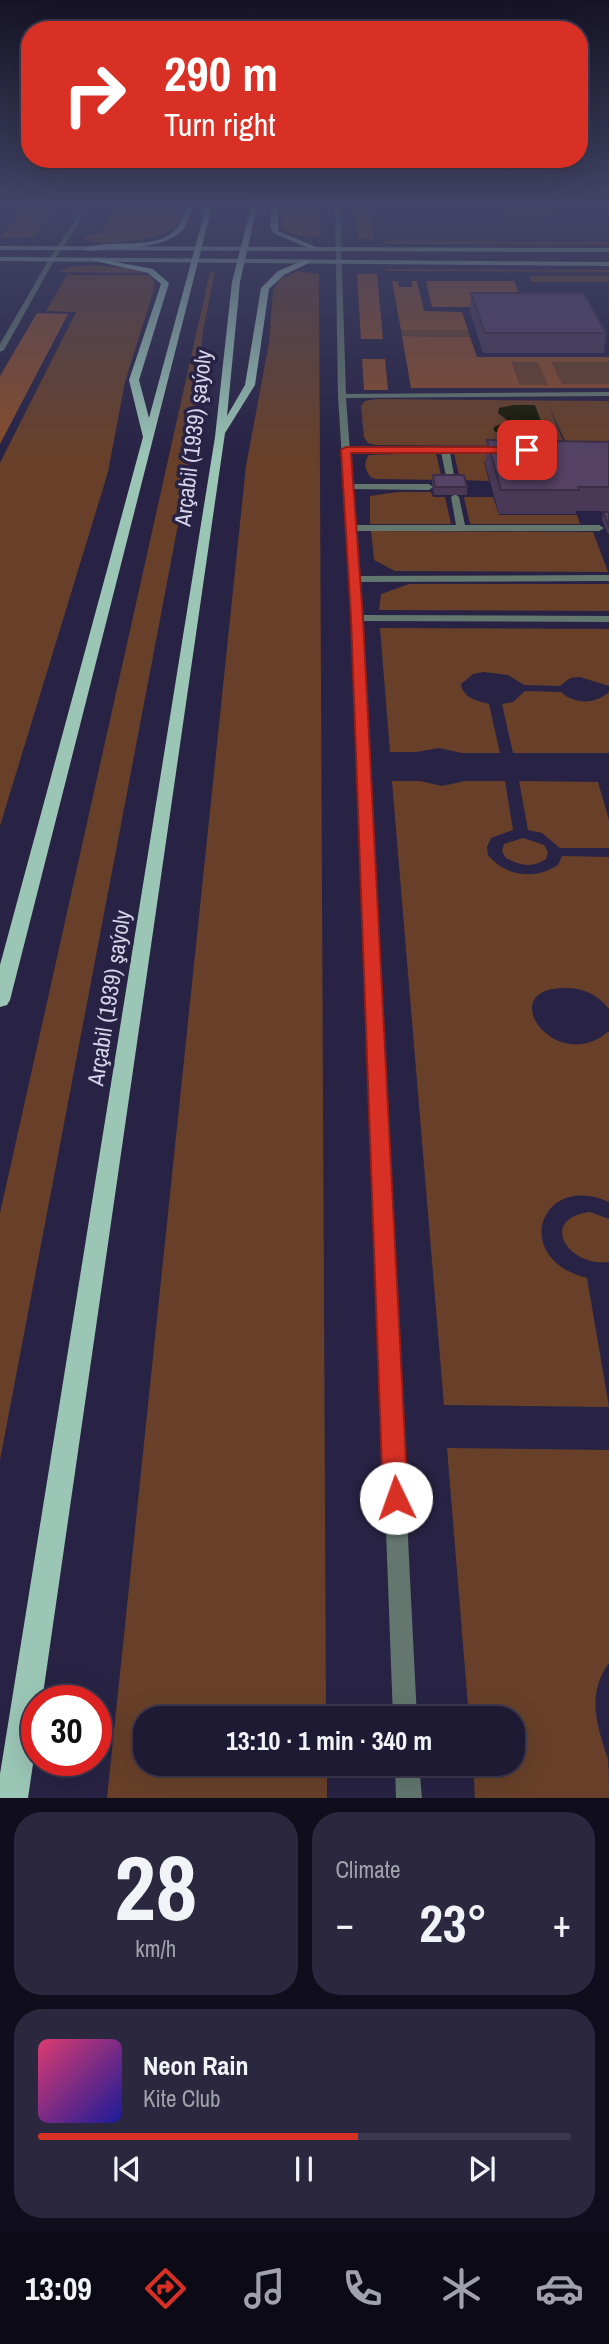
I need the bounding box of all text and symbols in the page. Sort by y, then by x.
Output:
text: 290 m [164,40,278,106]
icon: right [49,49,140,140]
text: Turn right [164,103,276,146]
street label: Arçabil (1939) şaýoly [166,348,219,529]
pin [497,420,557,480]
icon: arrive [508,431,546,469]
street label: Arçabil (1939) şaýoly [79,907,138,1089]
position arrow [359,1461,433,1535]
speed limit sign: 30 [21,1685,112,1776]
text: 13:10 · 1 min · 340 m [226,1723,432,1758]
text: 28 [114,1826,197,1948]
text: Climate [336,1854,400,1885]
text: 23° [419,1888,487,1958]
text: − [336,1898,354,1949]
text: + [553,1898,571,1949]
text: km/h [135,1933,176,1964]
text: Neon Rain [143,2048,248,2083]
text: Kite Club [143,2083,221,2114]
icon: previous [108,2150,146,2188]
icon: pause [285,2150,323,2188]
icon: next [463,2150,501,2188]
icon: directions [141,2264,190,2313]
icon: music [240,2264,289,2313]
icon: phone [338,2264,387,2313]
icon: climate [437,2264,486,2313]
icon: car [535,2264,584,2313]
text: 13:09 [25,2267,92,2310]

